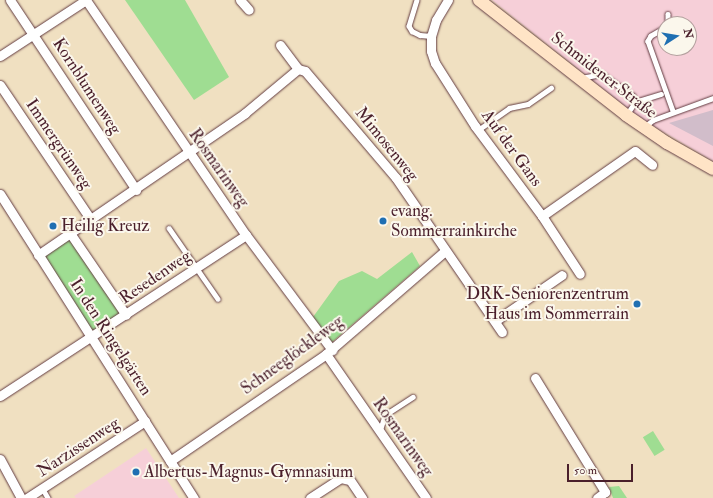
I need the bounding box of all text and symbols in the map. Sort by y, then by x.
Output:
north arrow [657,16,697,56]
street label: Schmidener Straße [547,27,661,123]
text: N [681,27,696,40]
street label: Kornblumenweg [48,34,126,138]
street label: Immergrünweg [21,95,97,193]
street label: Mimosenweg [351,103,423,185]
street label: Auf der Gans [477,106,547,190]
street label: Rosmarinweg [184,125,254,211]
place label: evang. Sommerrainkirche [391,201,517,241]
place label: Heilig Kreuz [61,216,149,236]
marker: evang. Sommerrainkirche [378,216,388,226]
marker: Heilig Kreuz [48,221,58,231]
street label: Resedenweg [115,246,195,308]
street label: In den Ringelgärten [66,275,156,399]
place label: DRK-Seniorenzentrum Haus im Sommerrain [466,284,629,324]
marker: DRK-Seniorenzentrum Haus im Sommerrain [632,299,642,309]
street label: Schneeglöckleweg [237,311,347,399]
street label: Rosmarinweg [368,394,438,480]
street label: Narzissenweg [33,413,123,481]
scale bar [569,456,635,482]
place label: Albertus-Magnus-Gymnasium [144,462,353,482]
text: 50 m [574,463,597,478]
marker: Albertus-Magnus-Gymnasium [131,467,141,477]

